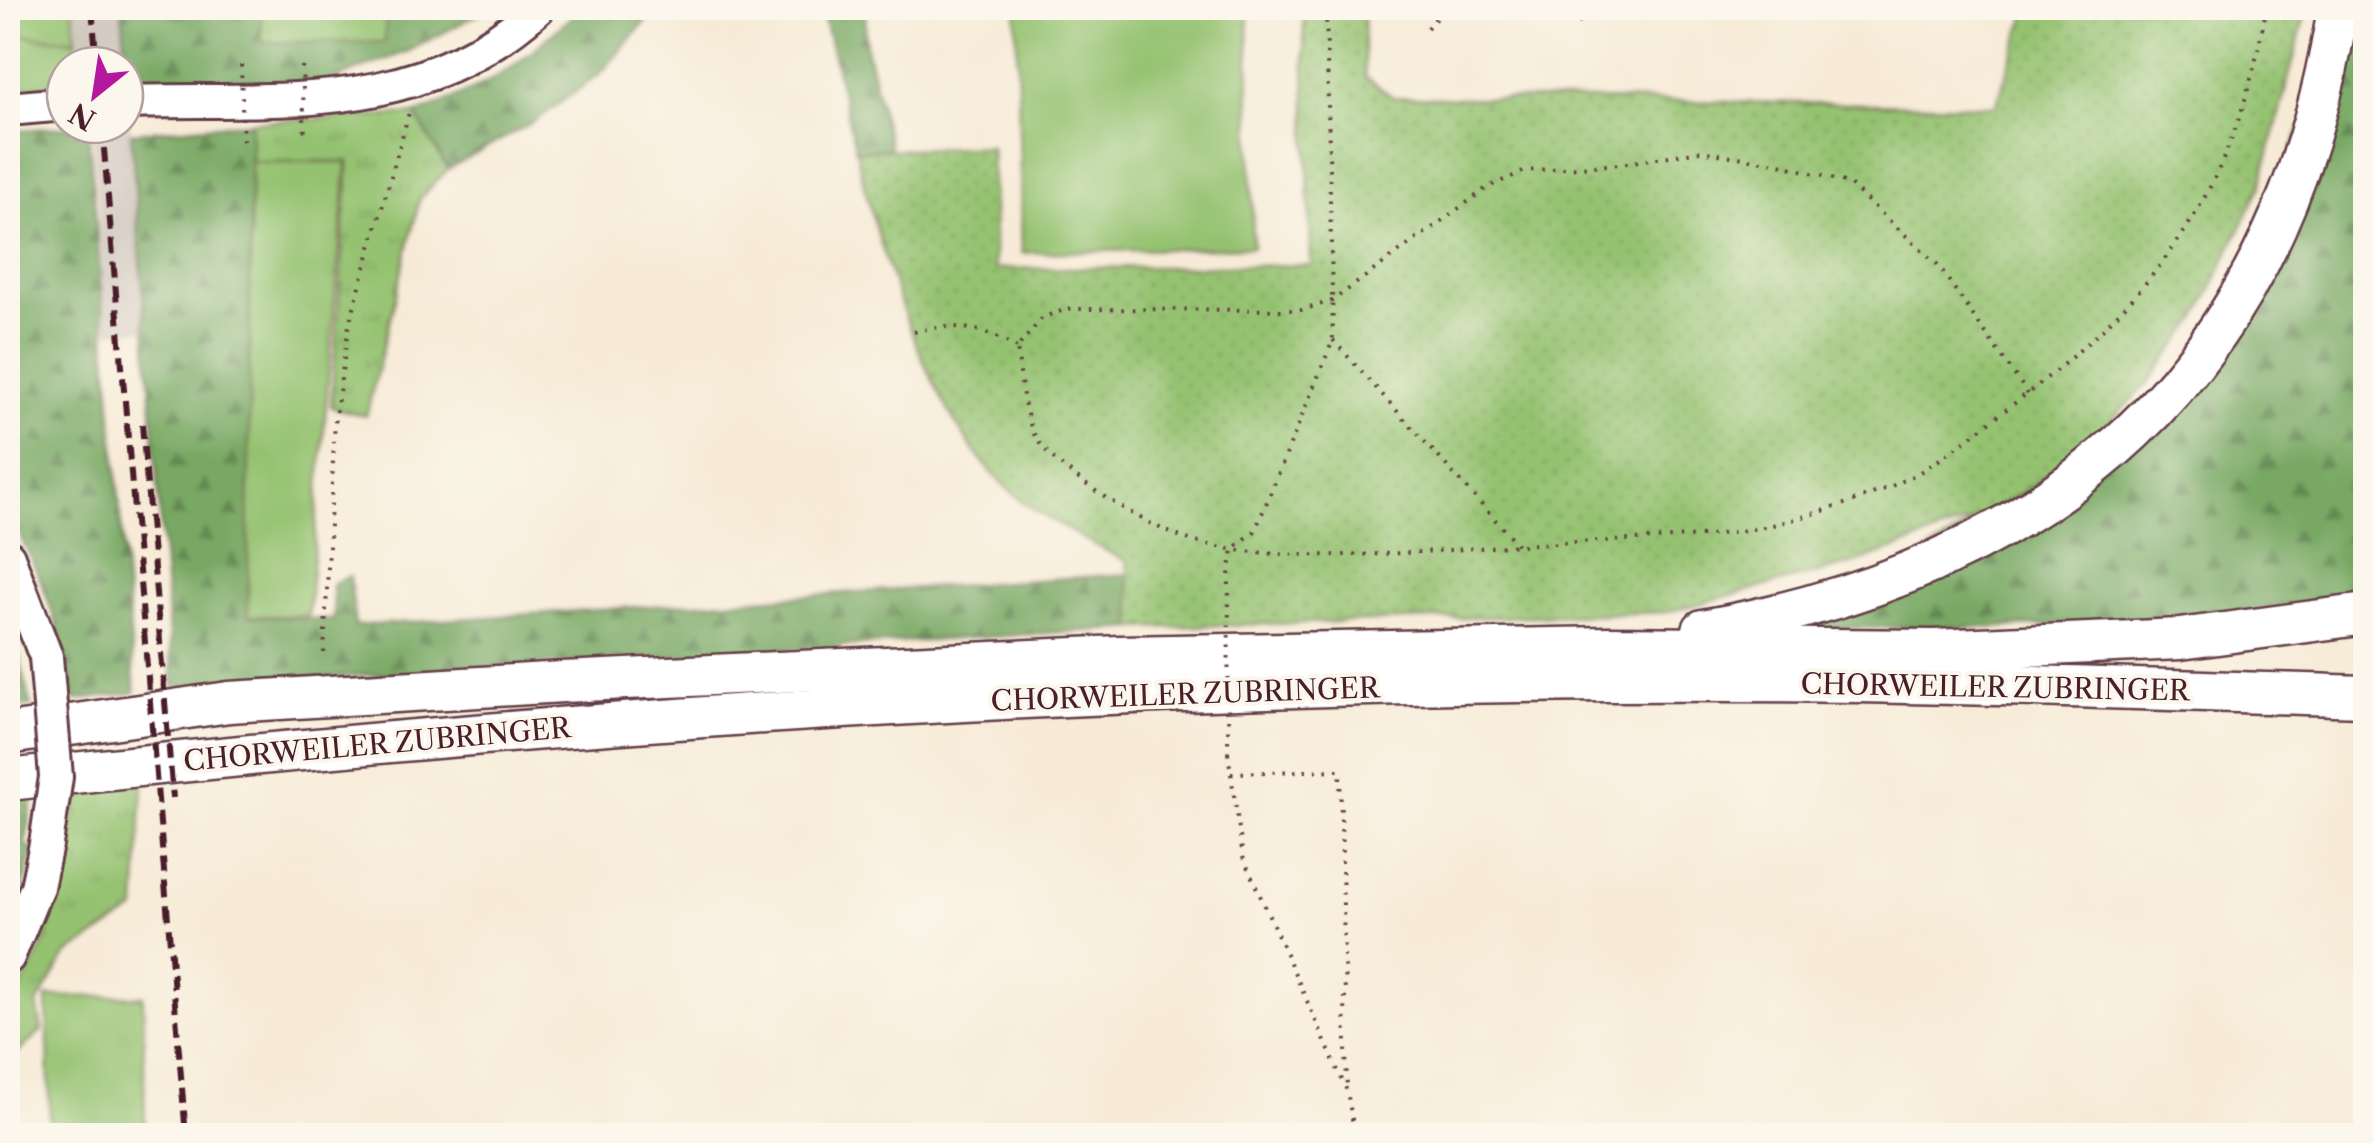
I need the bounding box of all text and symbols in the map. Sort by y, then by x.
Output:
north arrow [45,45,145,145]
text: N [63,96,102,137]
street label: CHORWEILER ZUBRINGER [1800,667,2191,707]
street label: CHORWEILER ZUBRINGER [990,670,1381,718]
street label: CHORWEILER ZUBRINGER [182,710,574,778]

